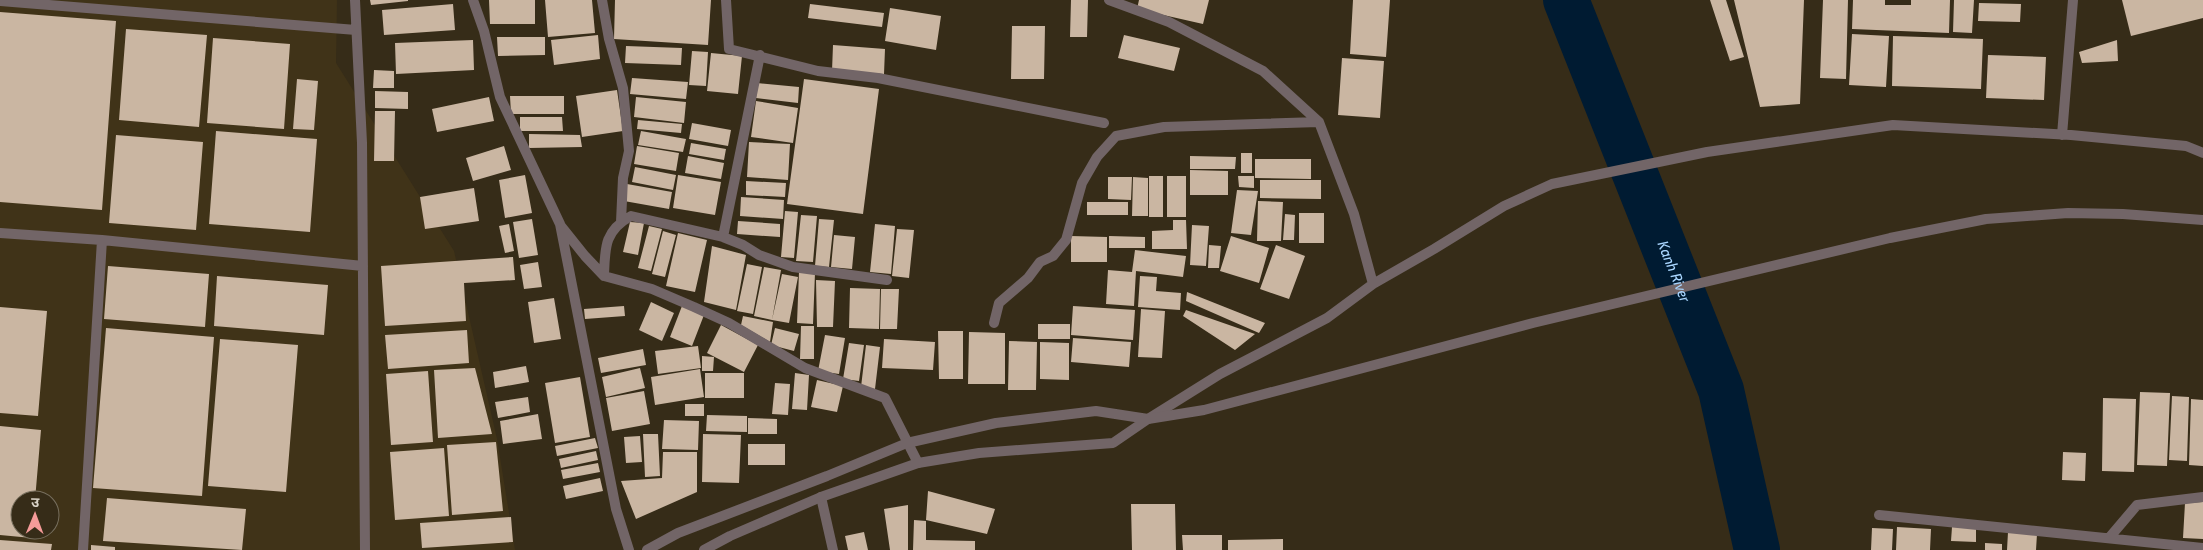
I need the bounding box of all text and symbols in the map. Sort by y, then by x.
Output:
water label: Kanh River [1654,238,1695,306]
north arrow [10,490,60,540]
text: उ [31,493,40,511]

